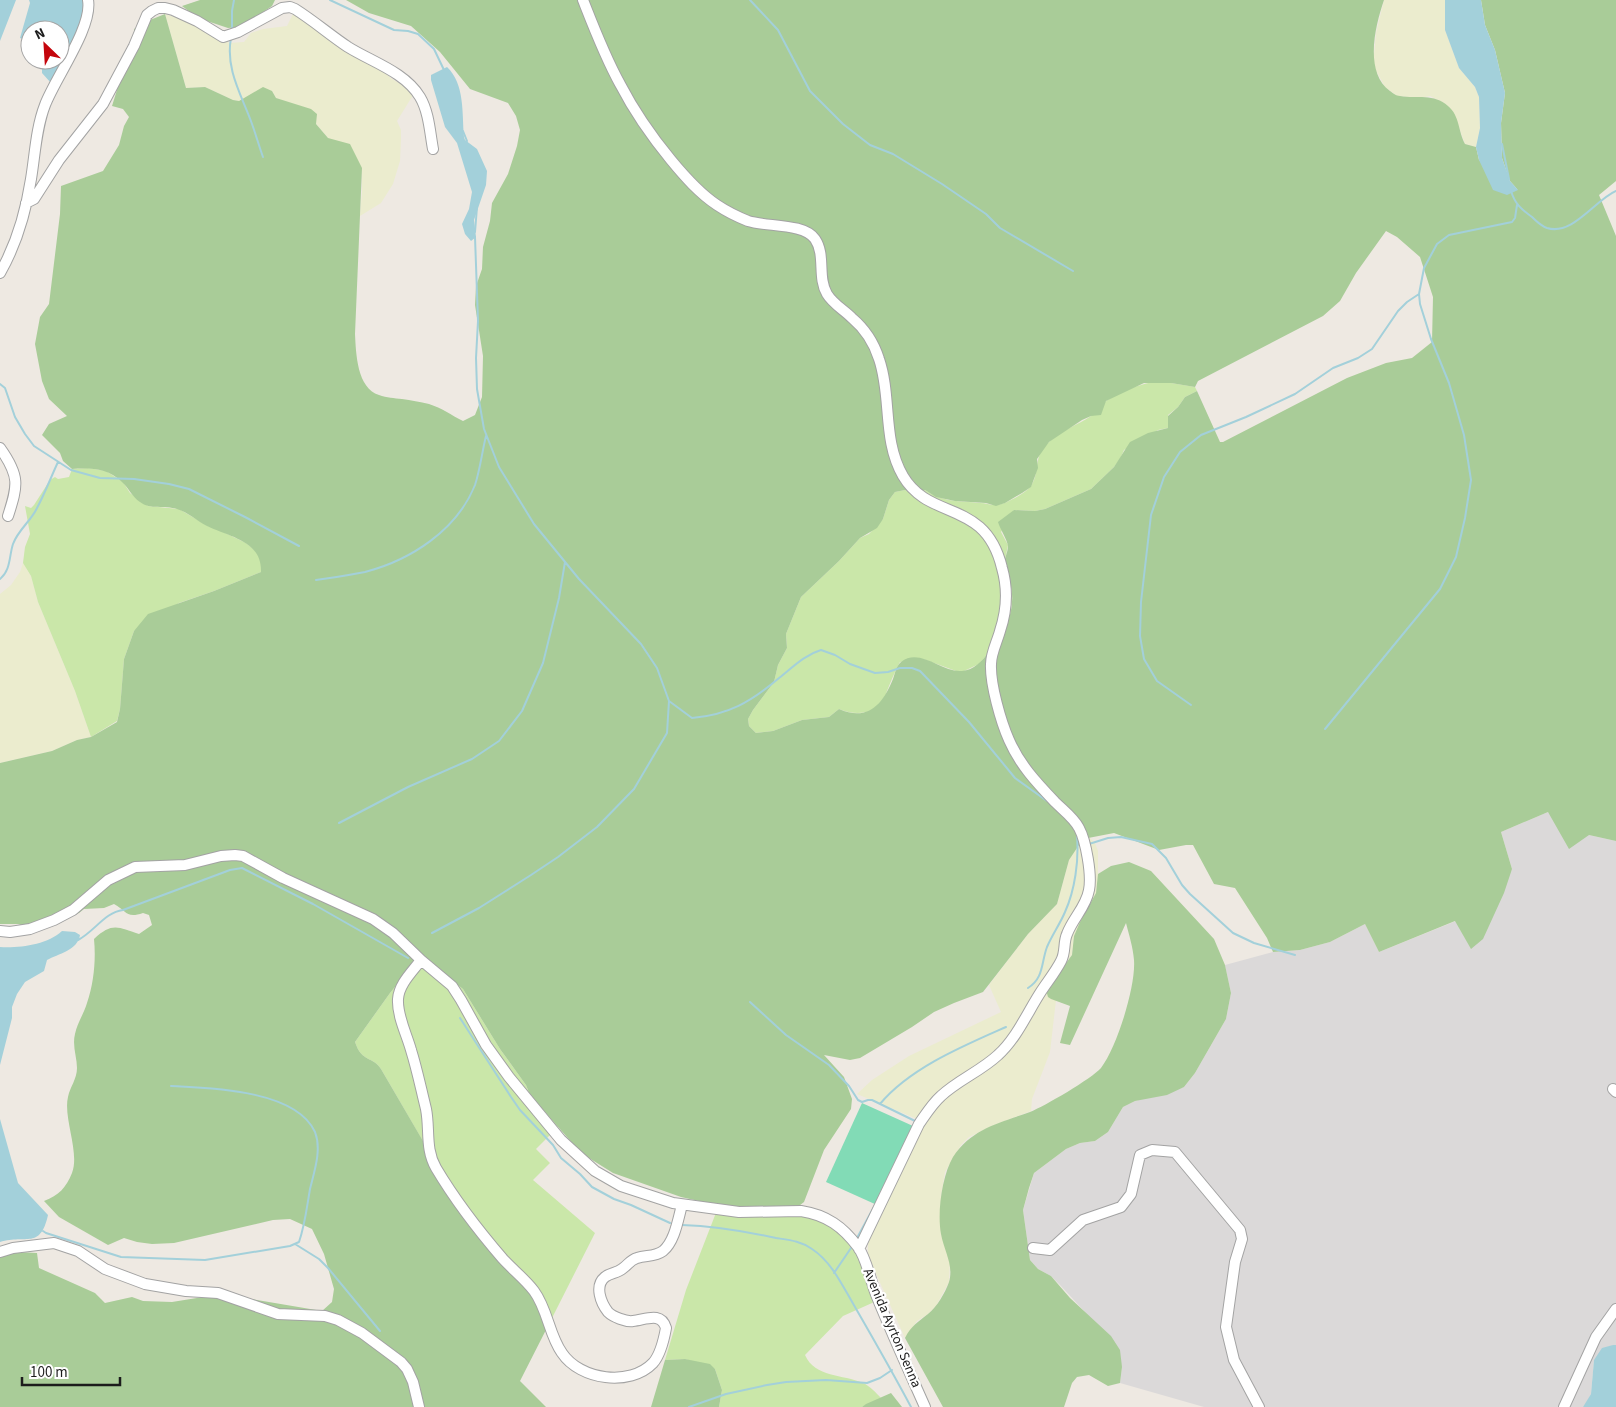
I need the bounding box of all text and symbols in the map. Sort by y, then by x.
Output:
north arrow [20,20,70,70]
text: N [31,23,48,45]
street label: Avenida Ayrton Senna [858,1265,926,1391]
scale bar [22,1354,120,1386]
text: 100 m [30,1362,68,1383]

